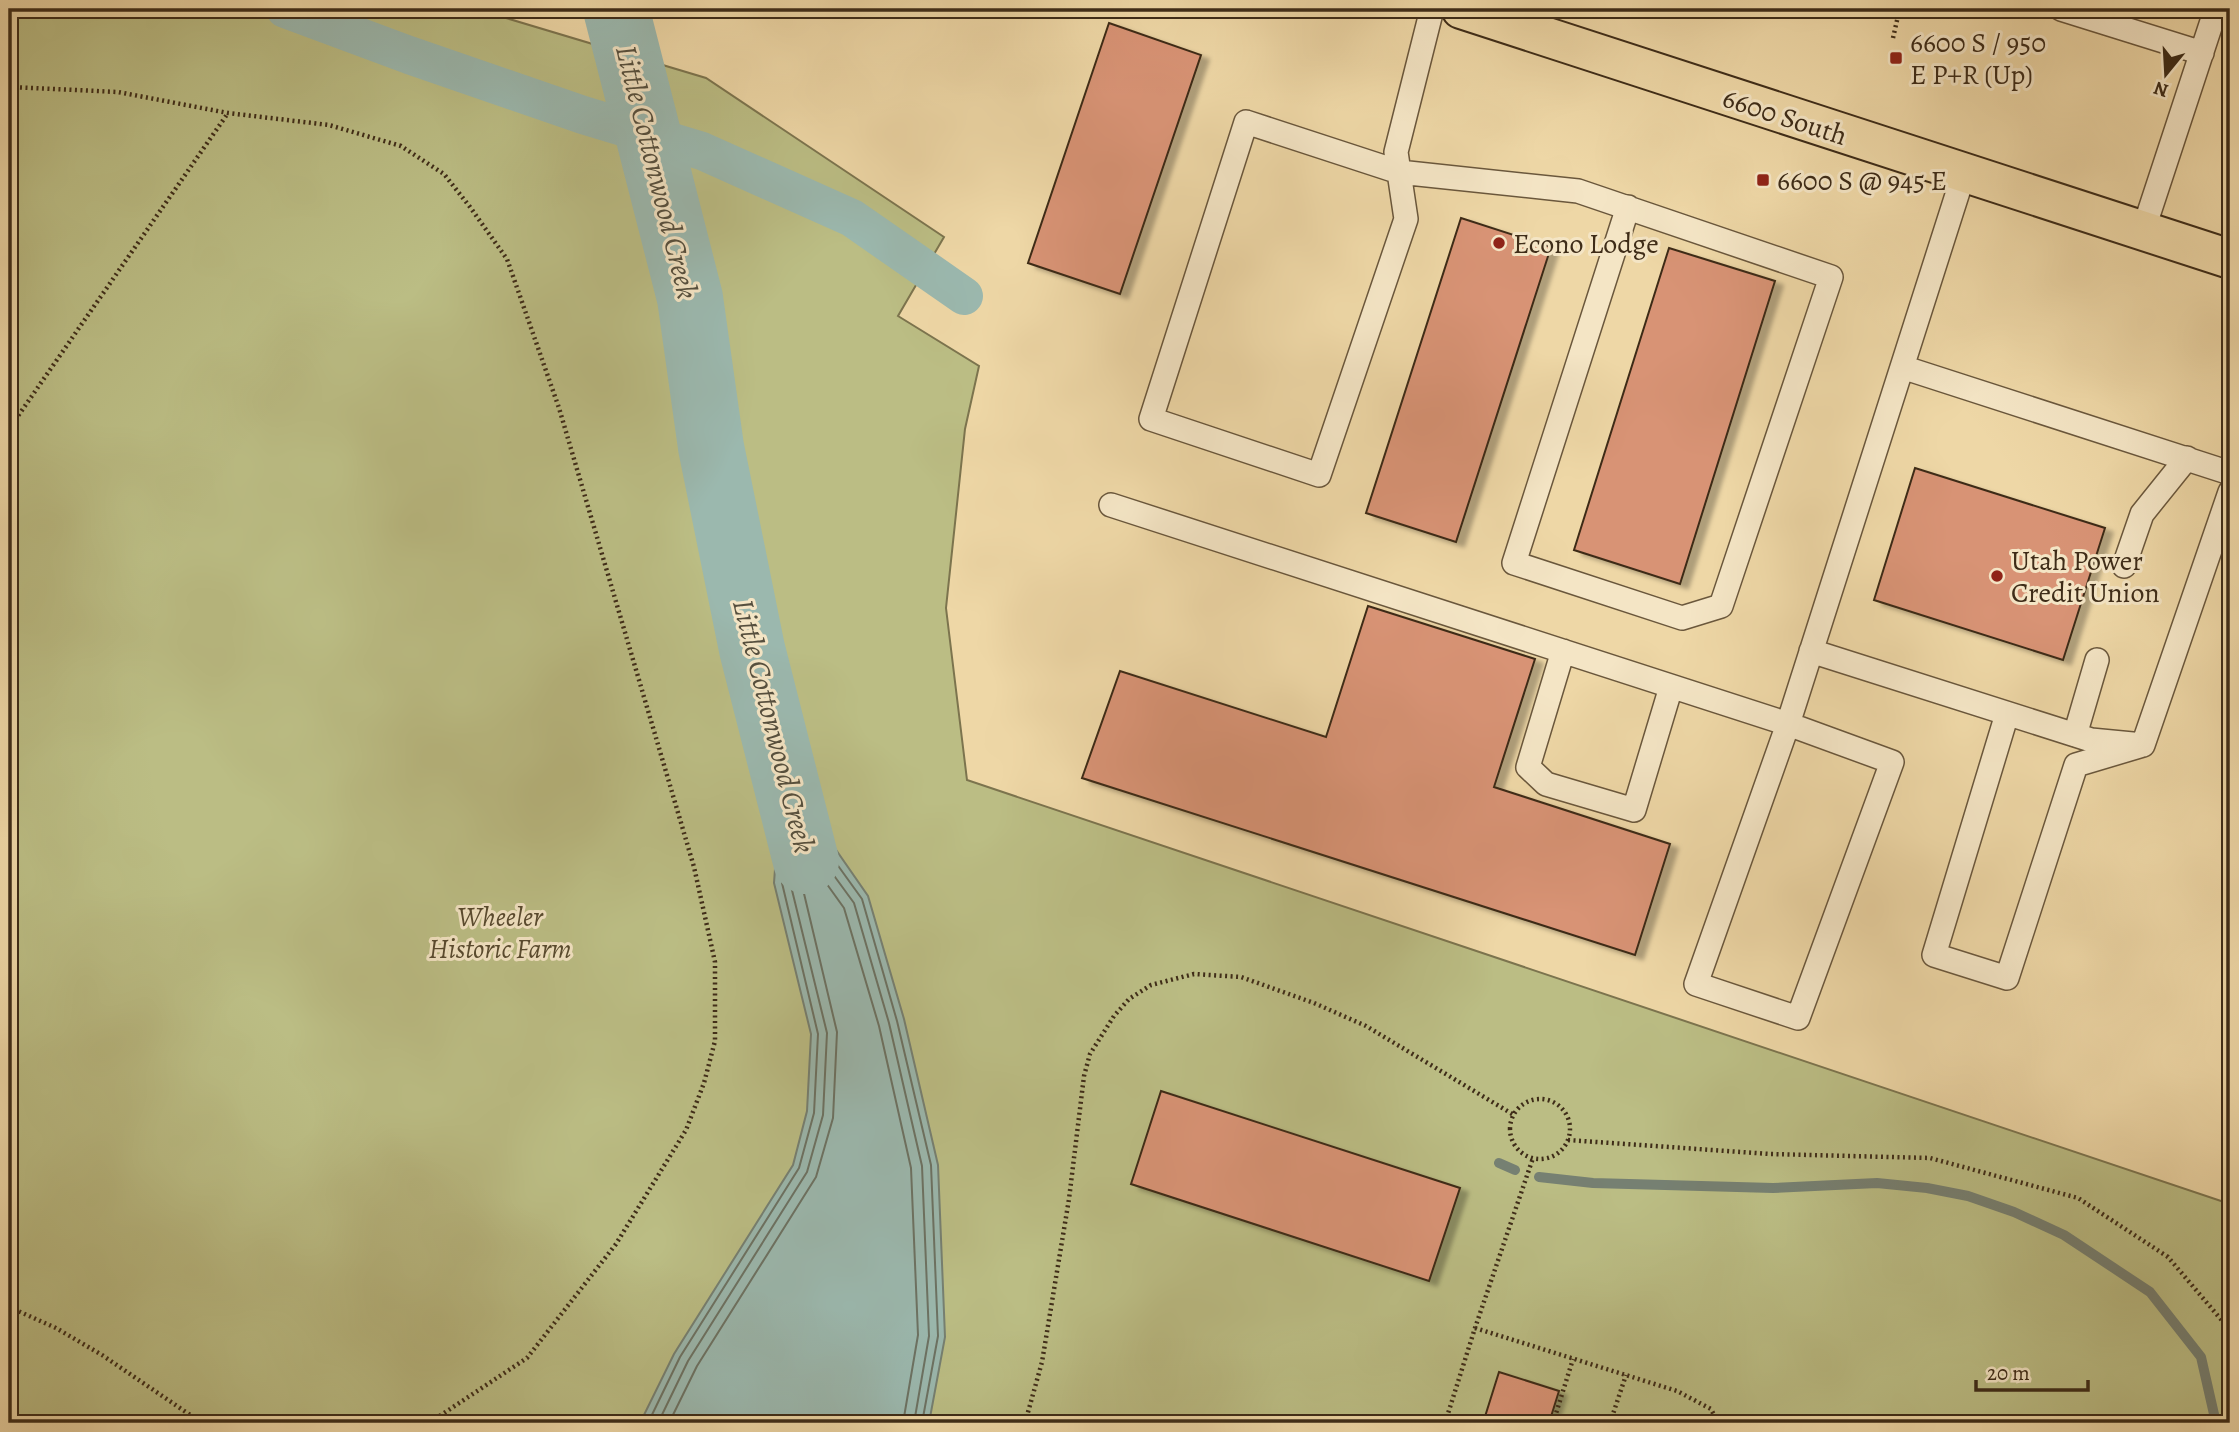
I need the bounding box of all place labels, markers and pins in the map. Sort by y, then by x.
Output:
place label: 6600 S / 950 E P+R (Up) [1910,24,2046,94]
marker: 6600 S / 950 E P+R (Up) [1888,50,1904,66]
place label: 6600 S @ 945 E [1777,162,1947,200]
marker: 6600 S @ 945 E [1755,172,1771,188]
place label: Econo Lodge [1513,225,1659,263]
marker: Econo Lodge [1491,235,1507,251]
place label: Utah Power Credit Union [2011,542,2160,612]
marker: Utah Power Credit Union [1989,568,2005,584]

